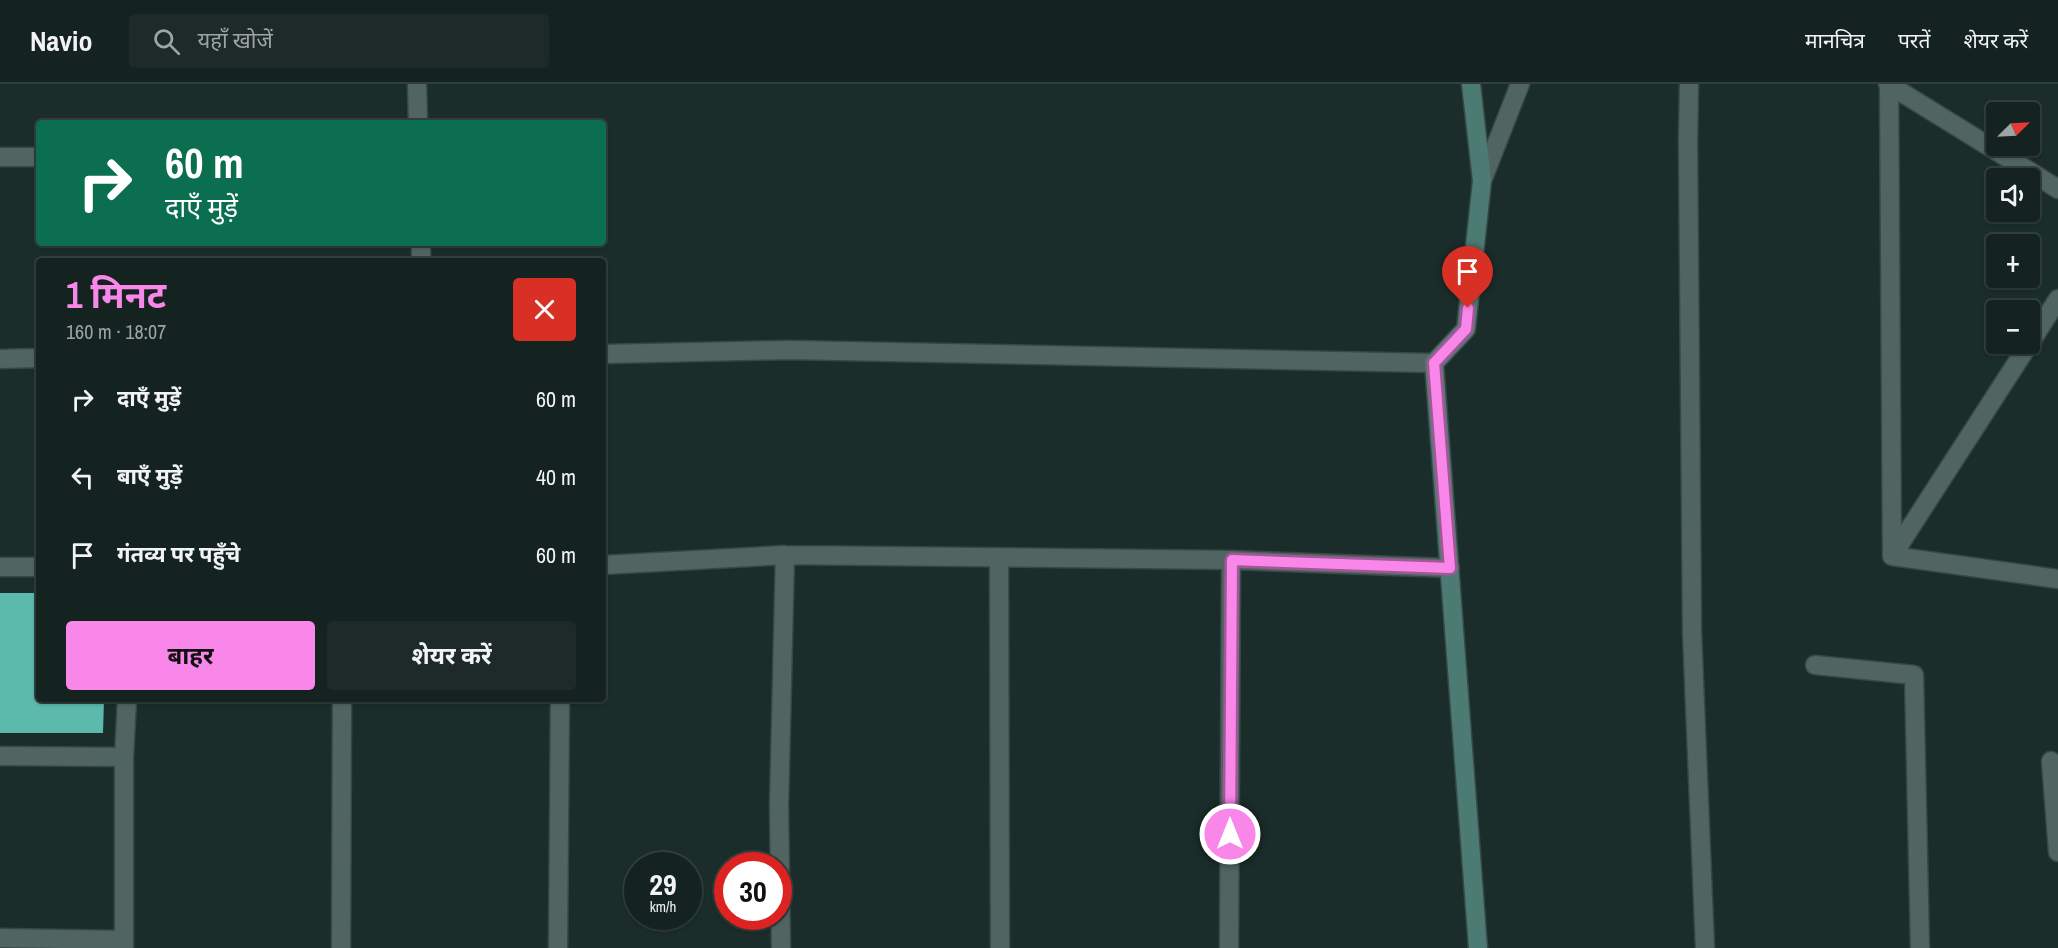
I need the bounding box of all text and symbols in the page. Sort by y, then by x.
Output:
search box [129,14,549,68]
text: Navio [30,22,93,60]
icon: search [150,25,183,58]
text: यहाँ खोजें [198,25,273,55]
text: मानचित्र [1805,26,1865,55]
text: परतें [1898,26,1930,55]
text: शेयर करें [1963,26,2028,55]
north arrow [1986,102,2040,156]
map controls [1986,102,2040,354]
text: 60 m [165,135,244,191]
icon: right [66,144,144,222]
button: sound [1986,168,2040,222]
text: दाएँ मुड़ें [165,189,238,225]
button: + [1986,234,2040,288]
pin [1442,246,1493,308]
icon: arrive [1451,255,1484,288]
text: 1 मिनट [66,271,166,319]
button: close [513,278,576,341]
button: − [1986,300,2040,354]
text: 160 m · 18:07 [66,318,166,345]
icon: right [66,383,99,416]
text: दाएँ मुड़ें [117,383,181,413]
text: 60 m [536,384,576,414]
icon: left [66,461,99,494]
text: बाएँ मुड़ें [117,461,182,491]
text: 40 m [536,462,576,492]
icon: arrive [66,539,99,572]
text: गंतव्य पर पहुँचे [117,539,240,569]
text: 60 m [536,540,576,570]
button: बाहर [66,621,315,690]
button: शेयर करें [327,621,576,690]
position arrow [1198,802,1262,866]
speed limit sign: 30 [714,852,792,930]
text: 29 [649,864,677,904]
text: km/h [650,896,676,917]

